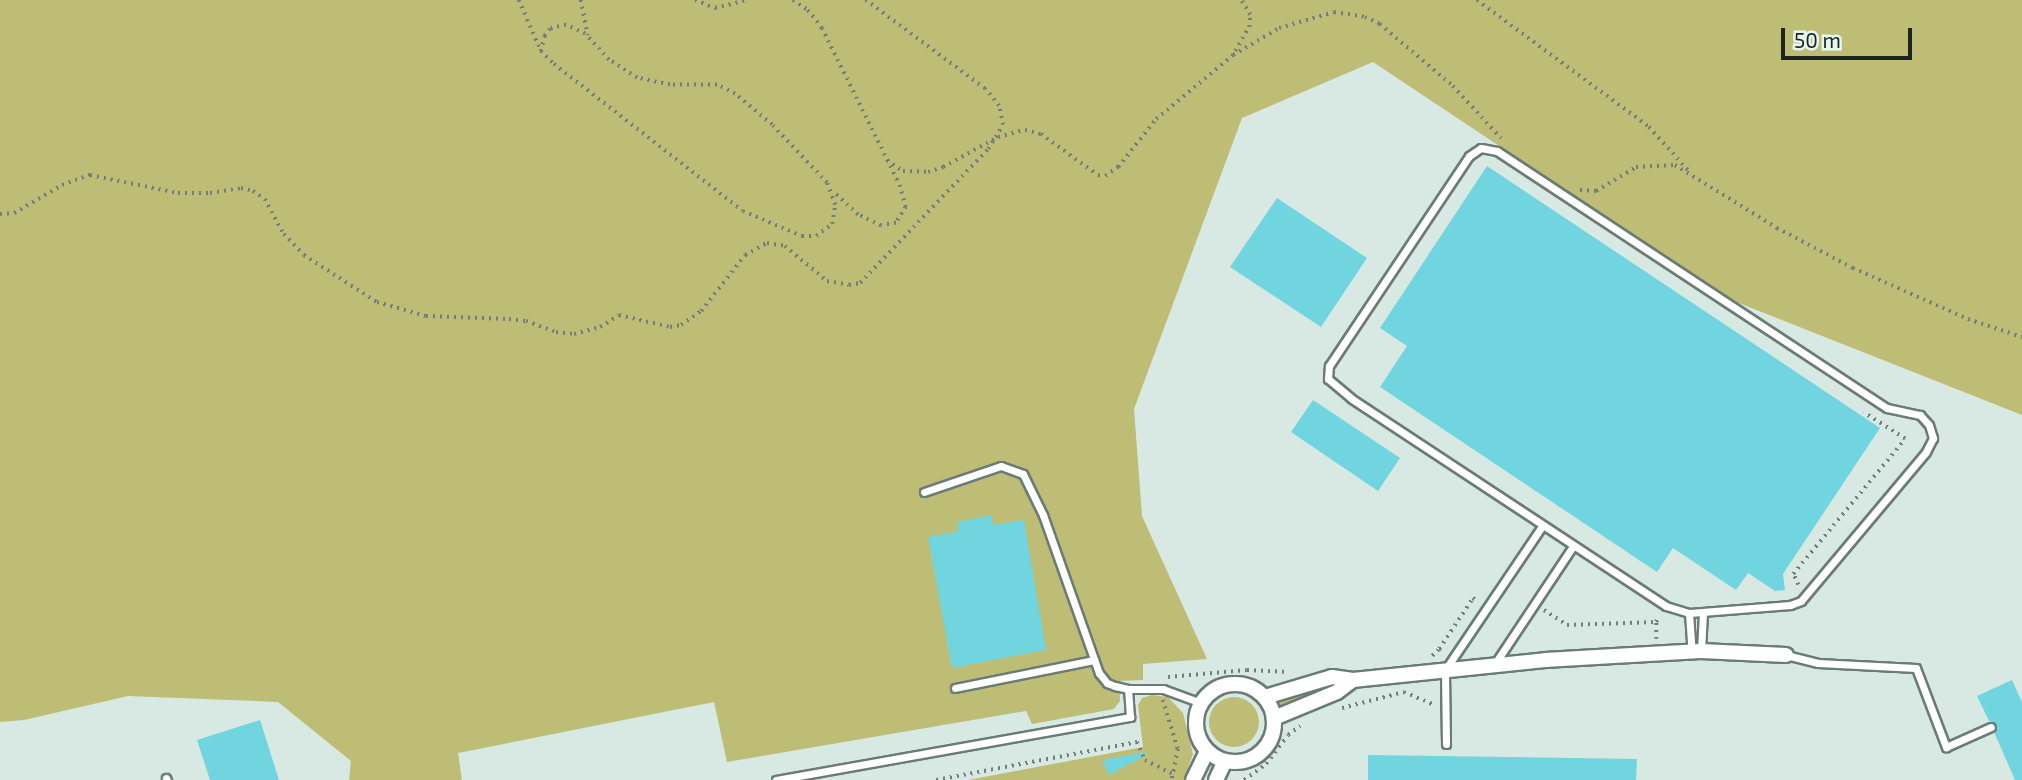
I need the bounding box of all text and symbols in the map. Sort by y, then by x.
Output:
scale bar [1784,14,1915,58]
text: 50 m [1794,27,1841,52]

